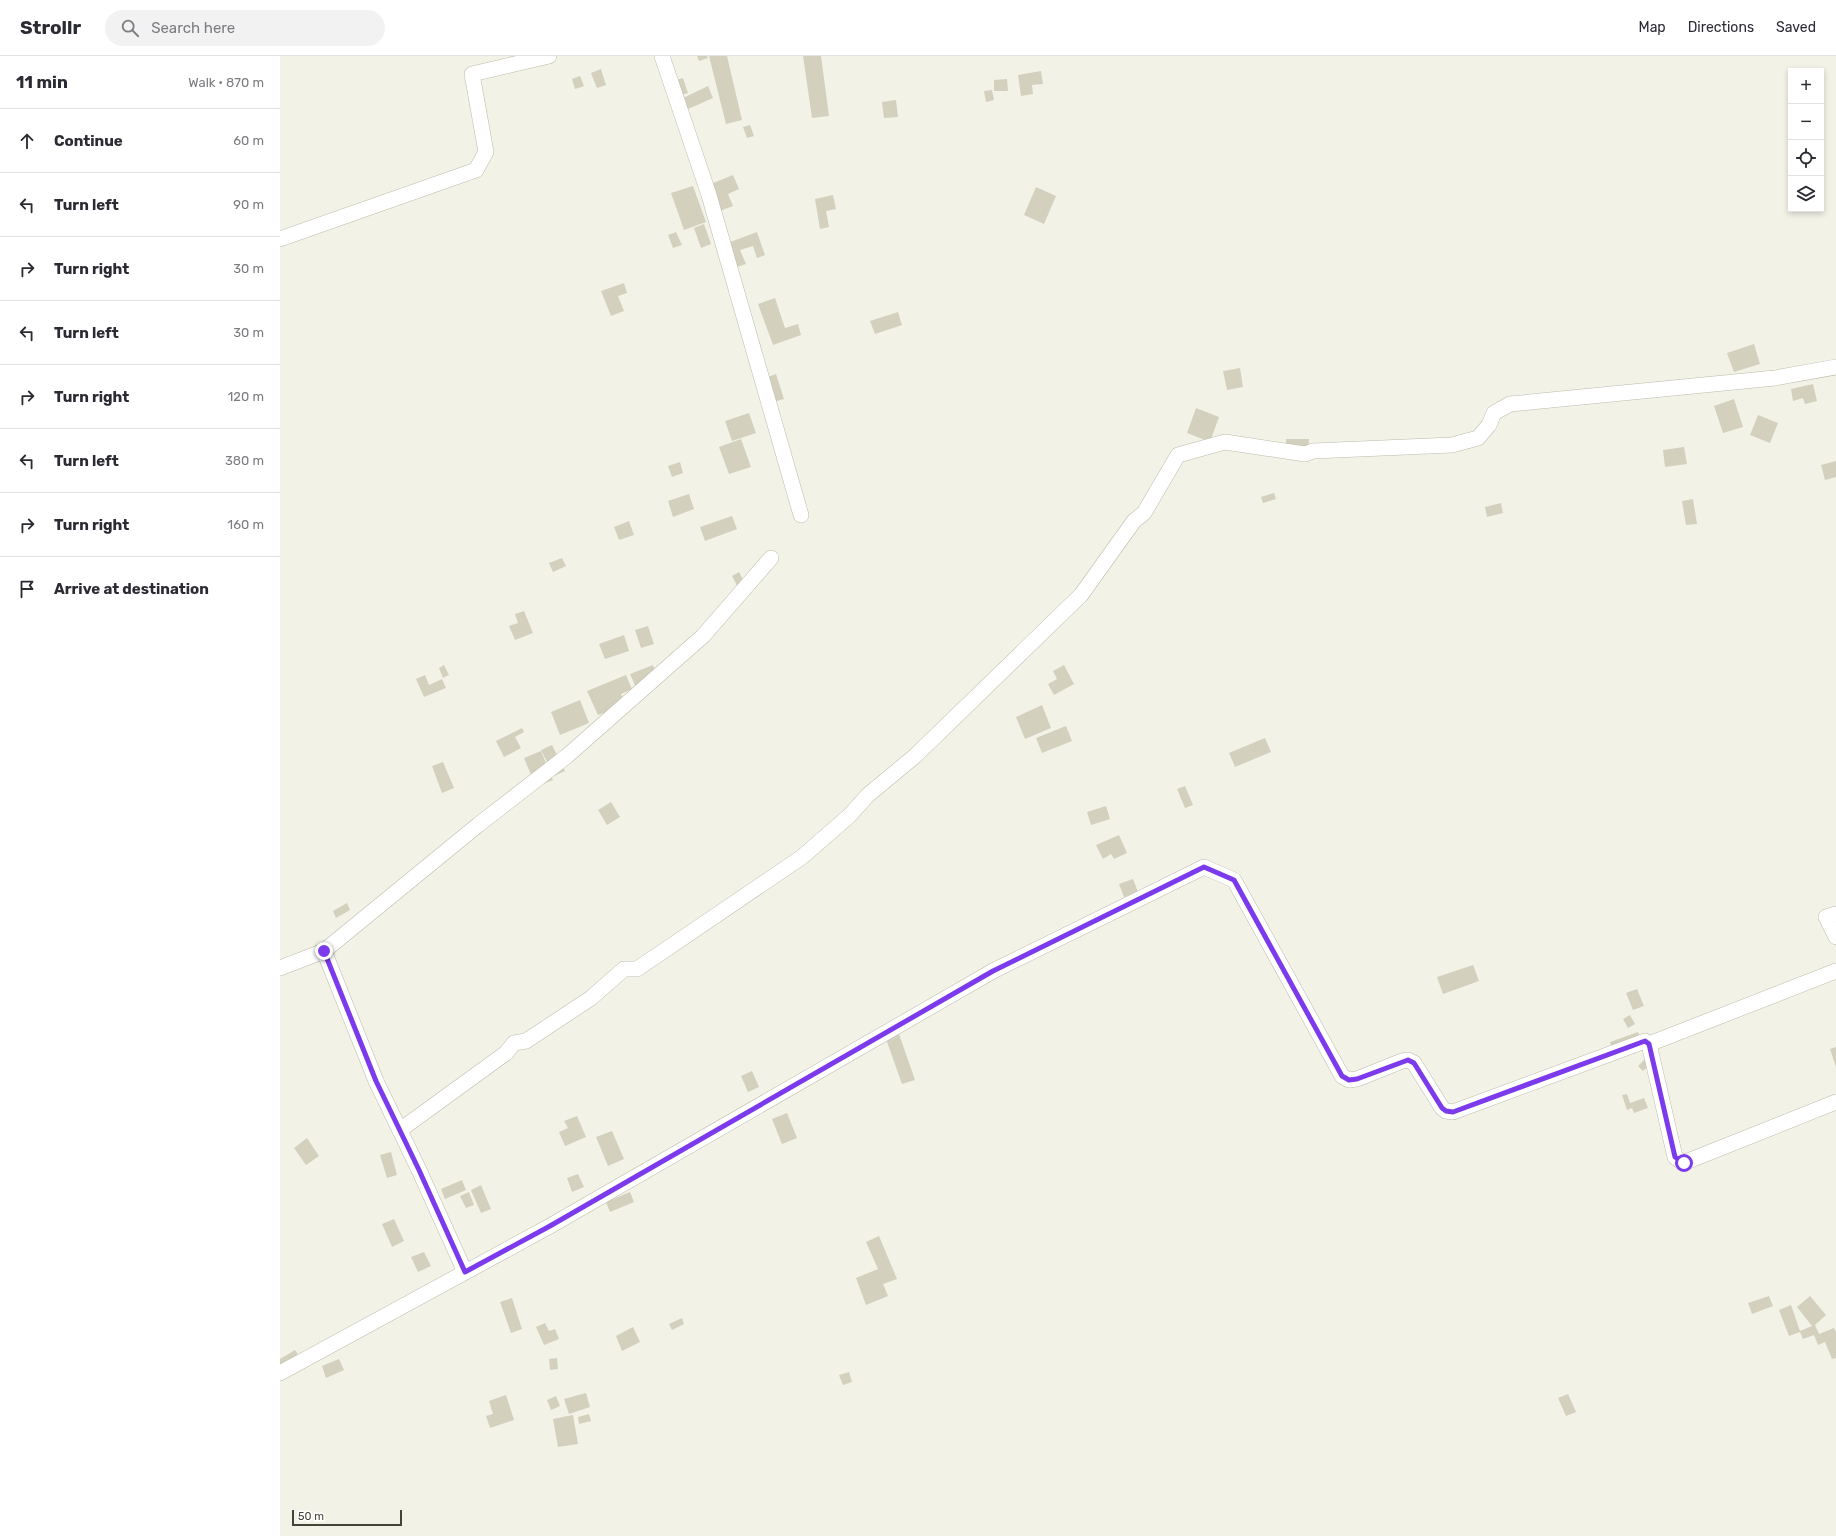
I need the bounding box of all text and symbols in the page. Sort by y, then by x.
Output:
search box [105,10,385,46]
text: Strollr [20,16,81,39]
icon: search [119,17,141,39]
text: Search here [151,19,235,37]
text: Map [1639,19,1666,36]
text: Directions [1688,19,1754,36]
text: Saved [1776,19,1816,36]
map controls [1788,68,1824,212]
button: + [1788,68,1824,104]
text: 11 min [16,72,68,92]
text: Walk · 870 m [188,75,264,90]
button: − [1788,104,1824,140]
icon: ahead [16,130,38,152]
text: Continue [54,132,123,150]
text: 60 m [233,133,264,148]
button: locate [1788,140,1824,176]
button: layers [1788,176,1824,212]
icon: left [16,194,38,216]
text: Turn left [54,196,119,214]
text: 90 m [233,197,264,212]
icon: right [16,258,38,280]
text: Turn right [54,260,129,278]
text: 30 m [233,261,264,276]
icon: left [16,322,38,344]
text: Turn left [54,324,119,342]
text: 30 m [233,325,264,340]
icon: right [16,386,38,408]
text: Turn right [54,388,129,406]
text: 120 m [228,389,264,404]
icon: left [16,450,38,472]
text: Turn left [54,452,119,470]
text: 380 m [225,453,264,468]
icon: right [16,514,38,536]
text: Turn right [54,516,129,534]
text: 160 m [228,517,264,532]
icon: arrive [16,578,38,600]
text: Arrive at destination [54,580,209,598]
route end [315,942,333,960]
route start [1675,1154,1693,1172]
scale bar [292,1508,402,1527]
text: 50 m [298,1510,324,1523]

